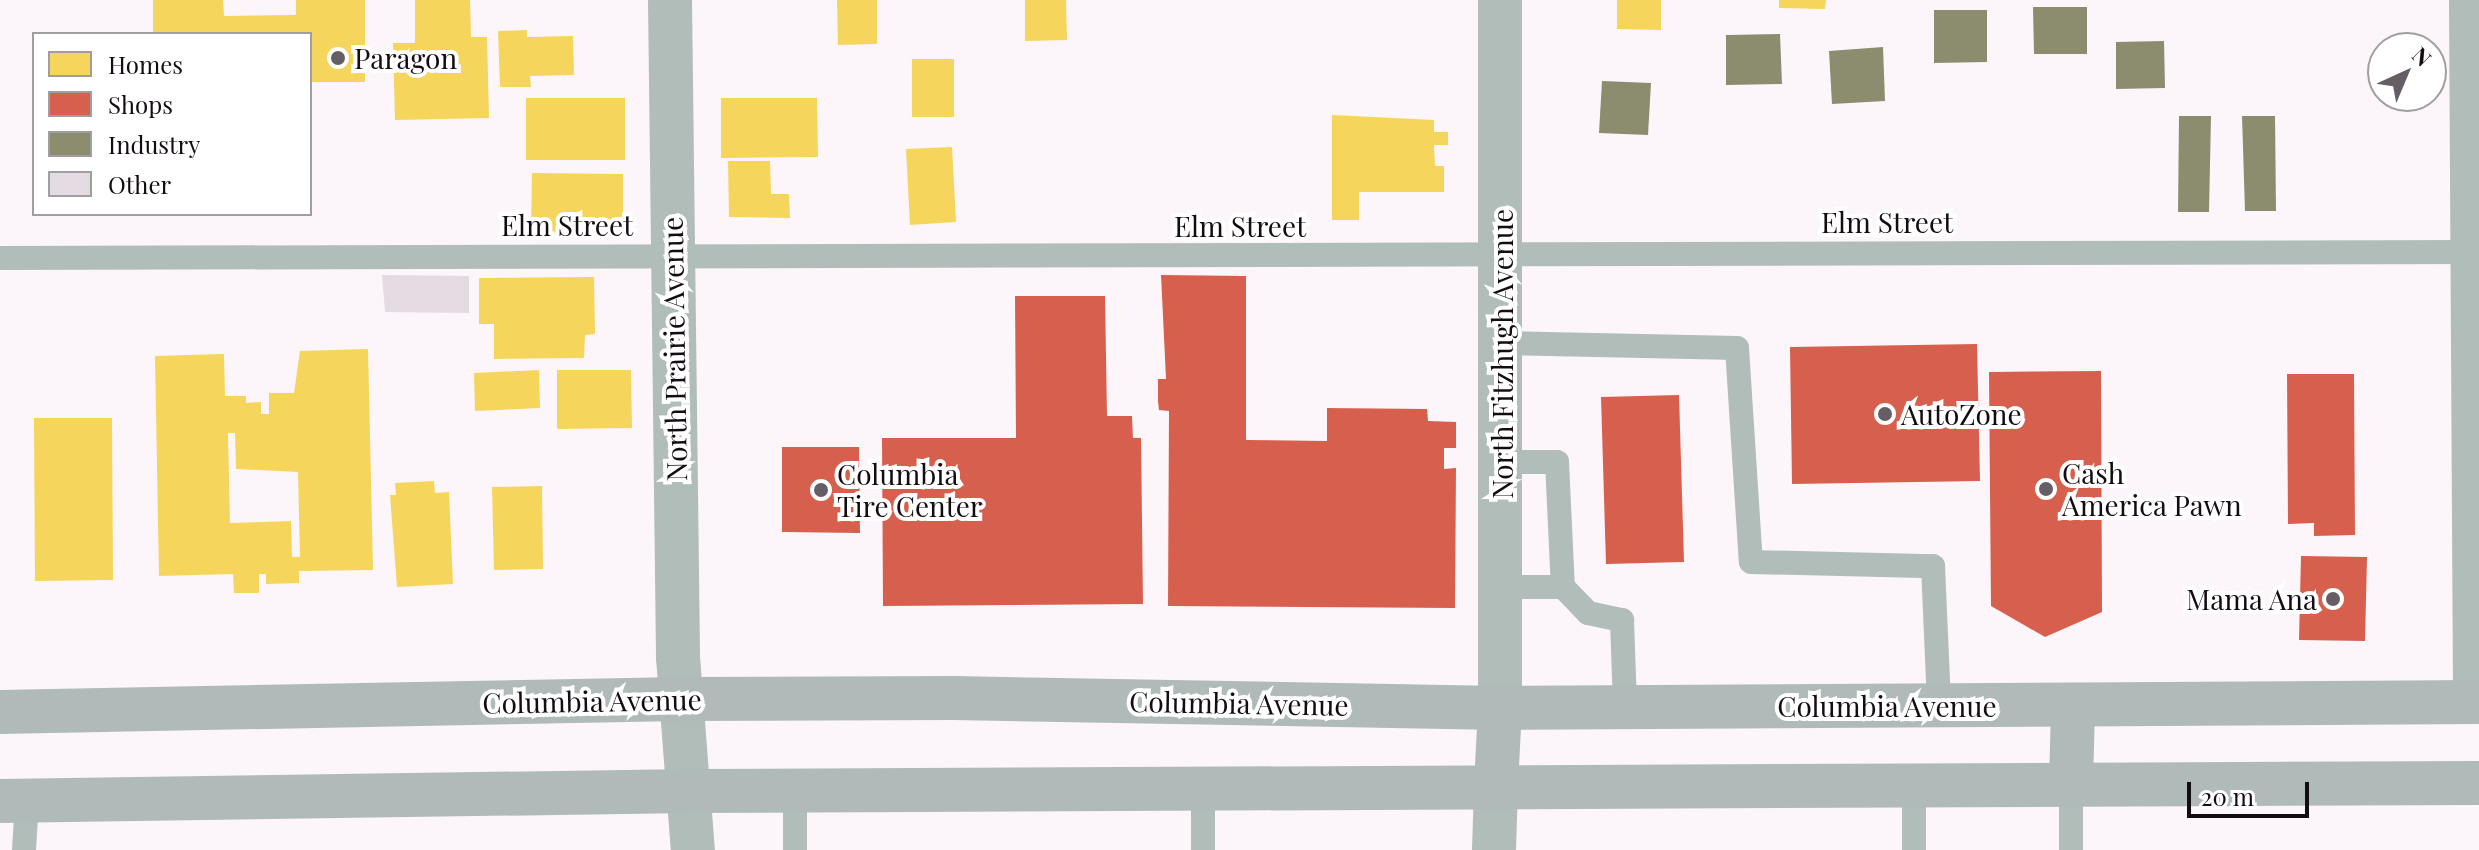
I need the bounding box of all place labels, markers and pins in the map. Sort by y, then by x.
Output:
place label: Paragon [354,41,457,75]
marker: Paragon [329,49,347,67]
place label: AutoZone [1901,397,2022,431]
marker: AutoZone [1876,405,1894,423]
place label: Cash America Pawn [2062,456,2242,522]
place label: Columbia Tire Center [837,457,982,523]
marker: Cash America Pawn [2037,480,2055,498]
marker: Columbia Tire Center [812,481,830,499]
place label: Mama Ana [2185,582,2317,616]
marker: Mama Ana [2324,590,2342,608]

